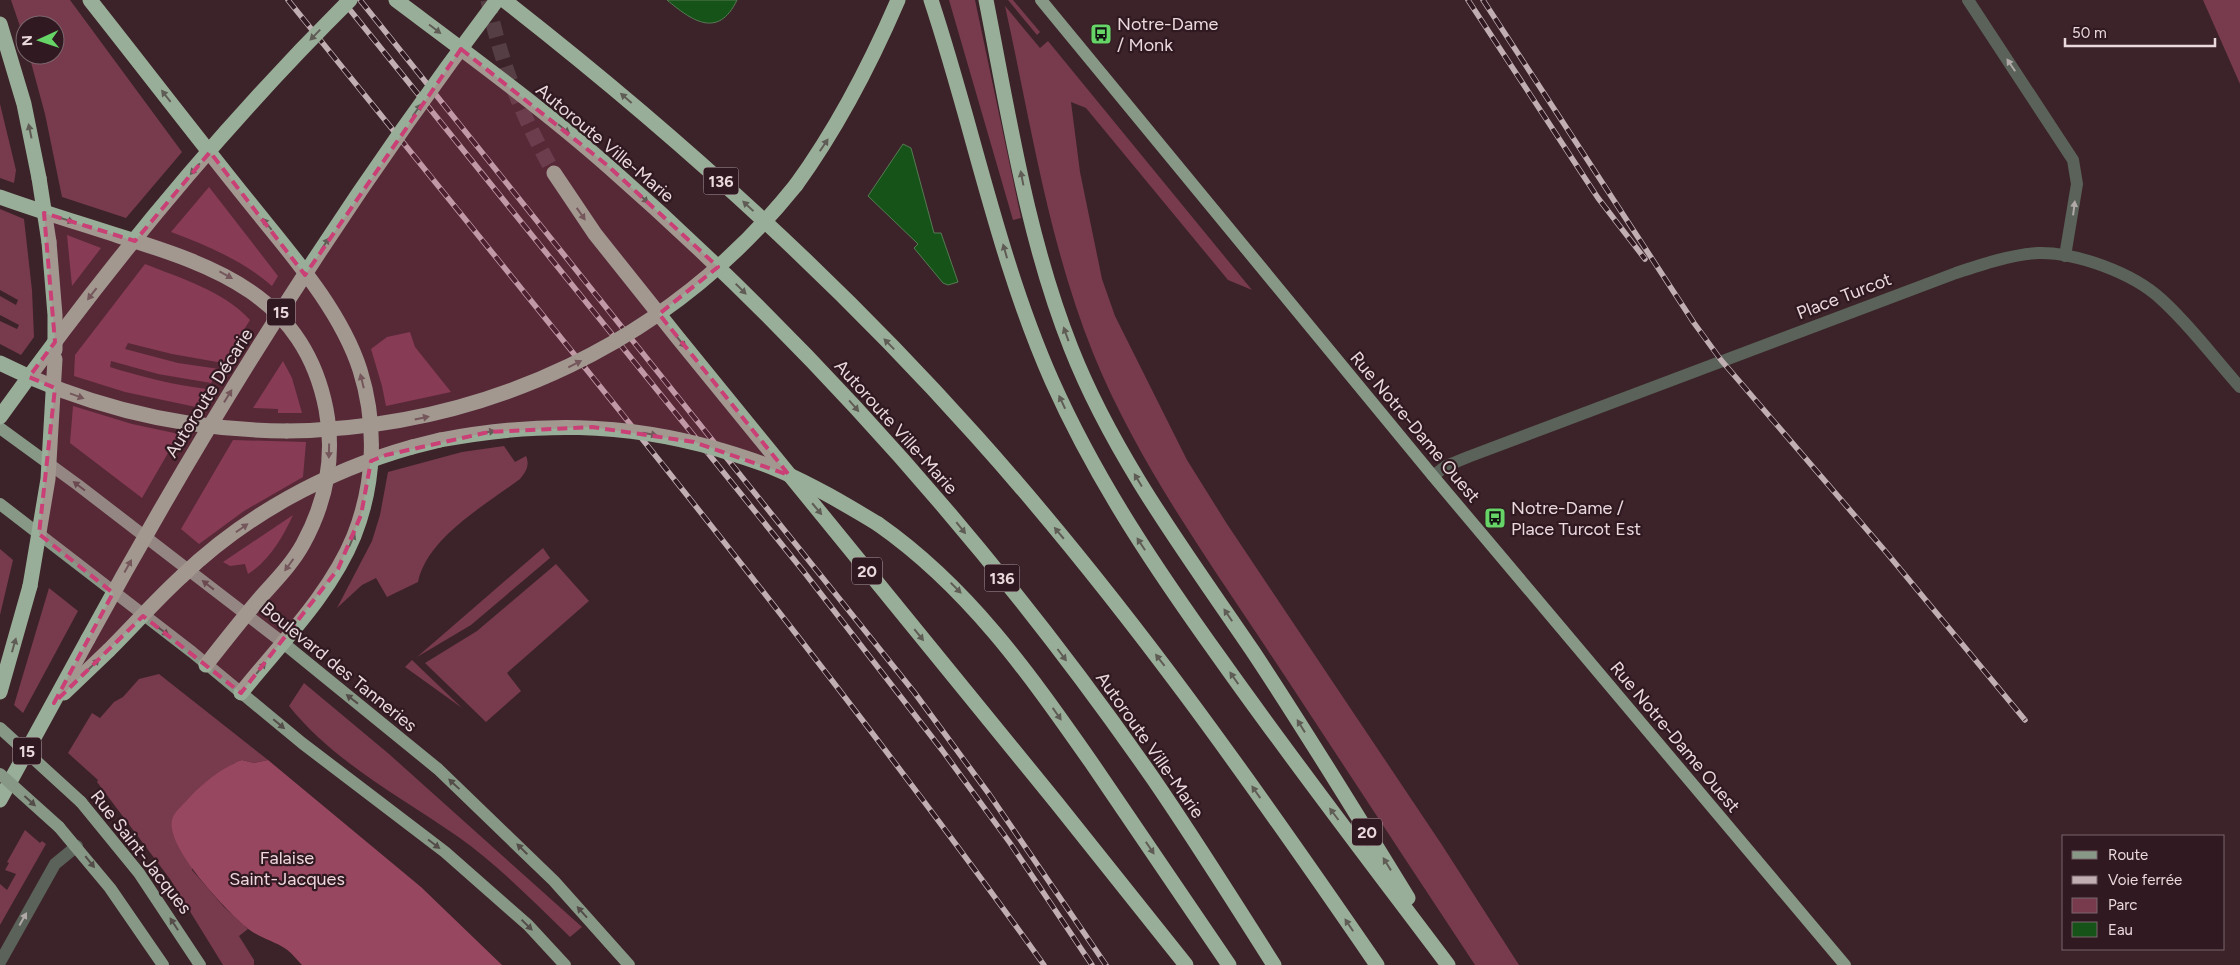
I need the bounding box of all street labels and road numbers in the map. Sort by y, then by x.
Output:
street label: Autoroute Ville-Marie [531,79,679,207]
road number: 136 [704,168,738,195]
street label: Place Turcot [1793,268,1895,324]
road number: 15 [267,298,295,326]
street label: Autoroute Décarie [160,324,258,462]
street label: Rue Notre-Dame Ouest [1345,347,1485,507]
street label: Autoroute Ville-Marie [830,355,962,499]
road number: 20 [852,558,882,584]
road number: 136 [984,564,1020,592]
street label: Boulevard des Tanneries [257,597,421,737]
street label: Rue Notre-Dame Ouest [1605,657,1745,817]
street label: Autoroute Ville-Marie [1091,668,1209,822]
road number: 15 [13,738,41,764]
street label: Rue Saint-Jacques [86,786,196,918]
road number: 20 [1352,819,1382,846]

